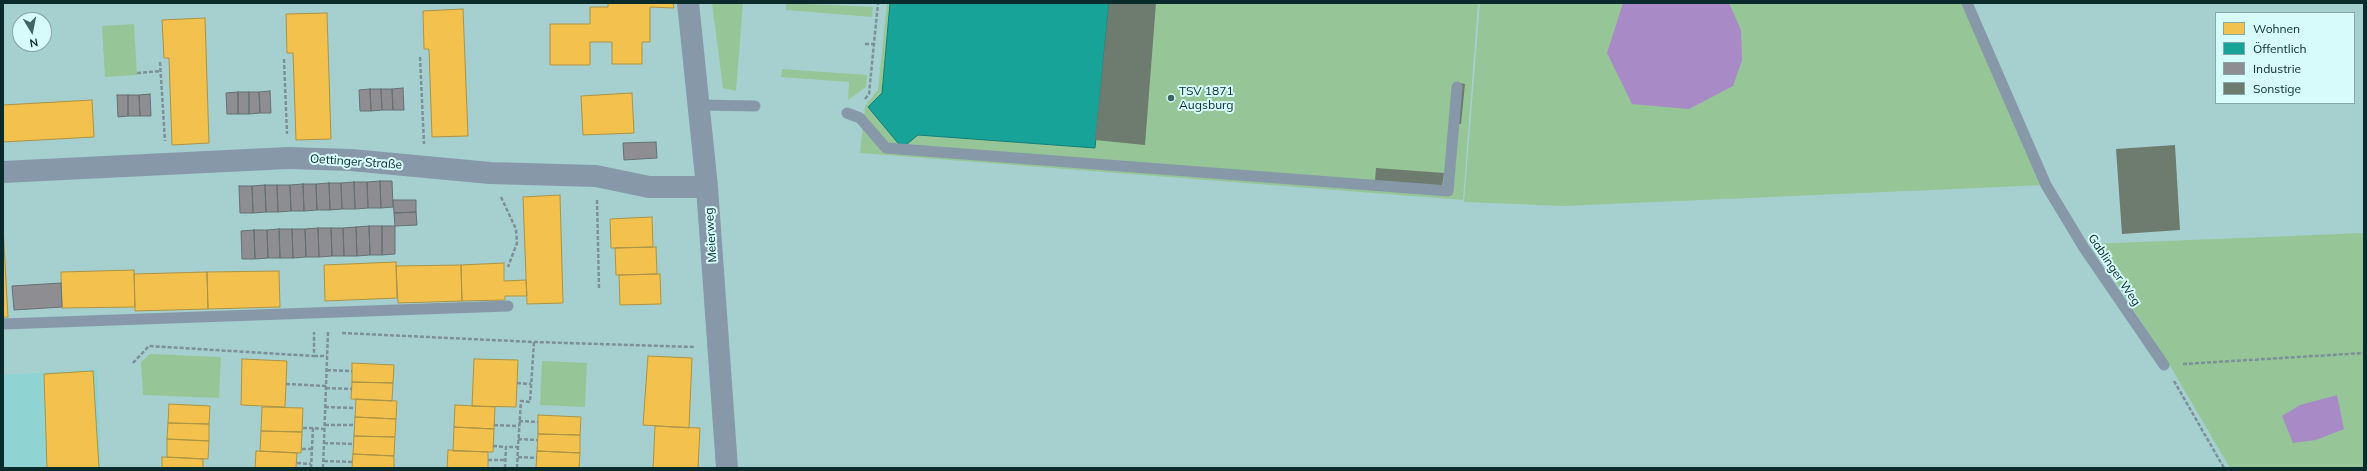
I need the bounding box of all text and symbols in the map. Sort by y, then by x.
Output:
north arrow [12,12,52,52]
legend [2215,12,2355,104]
text: Wohnen [2253,21,2300,36]
text: N [29,35,39,50]
text: Öffentlich [2253,41,2306,56]
text: Industrie [2253,61,2301,76]
text: Sonstige [2253,81,2301,96]
place label: TSV 1871 Augsburg [1179,84,1234,112]
marker: TSV 1871 Augsburg [1166,93,1176,103]
street label: Oettinger Straße [309,152,403,172]
street label: Meierweg [702,207,720,263]
street label: Gablinger Weg [2085,231,2143,309]

